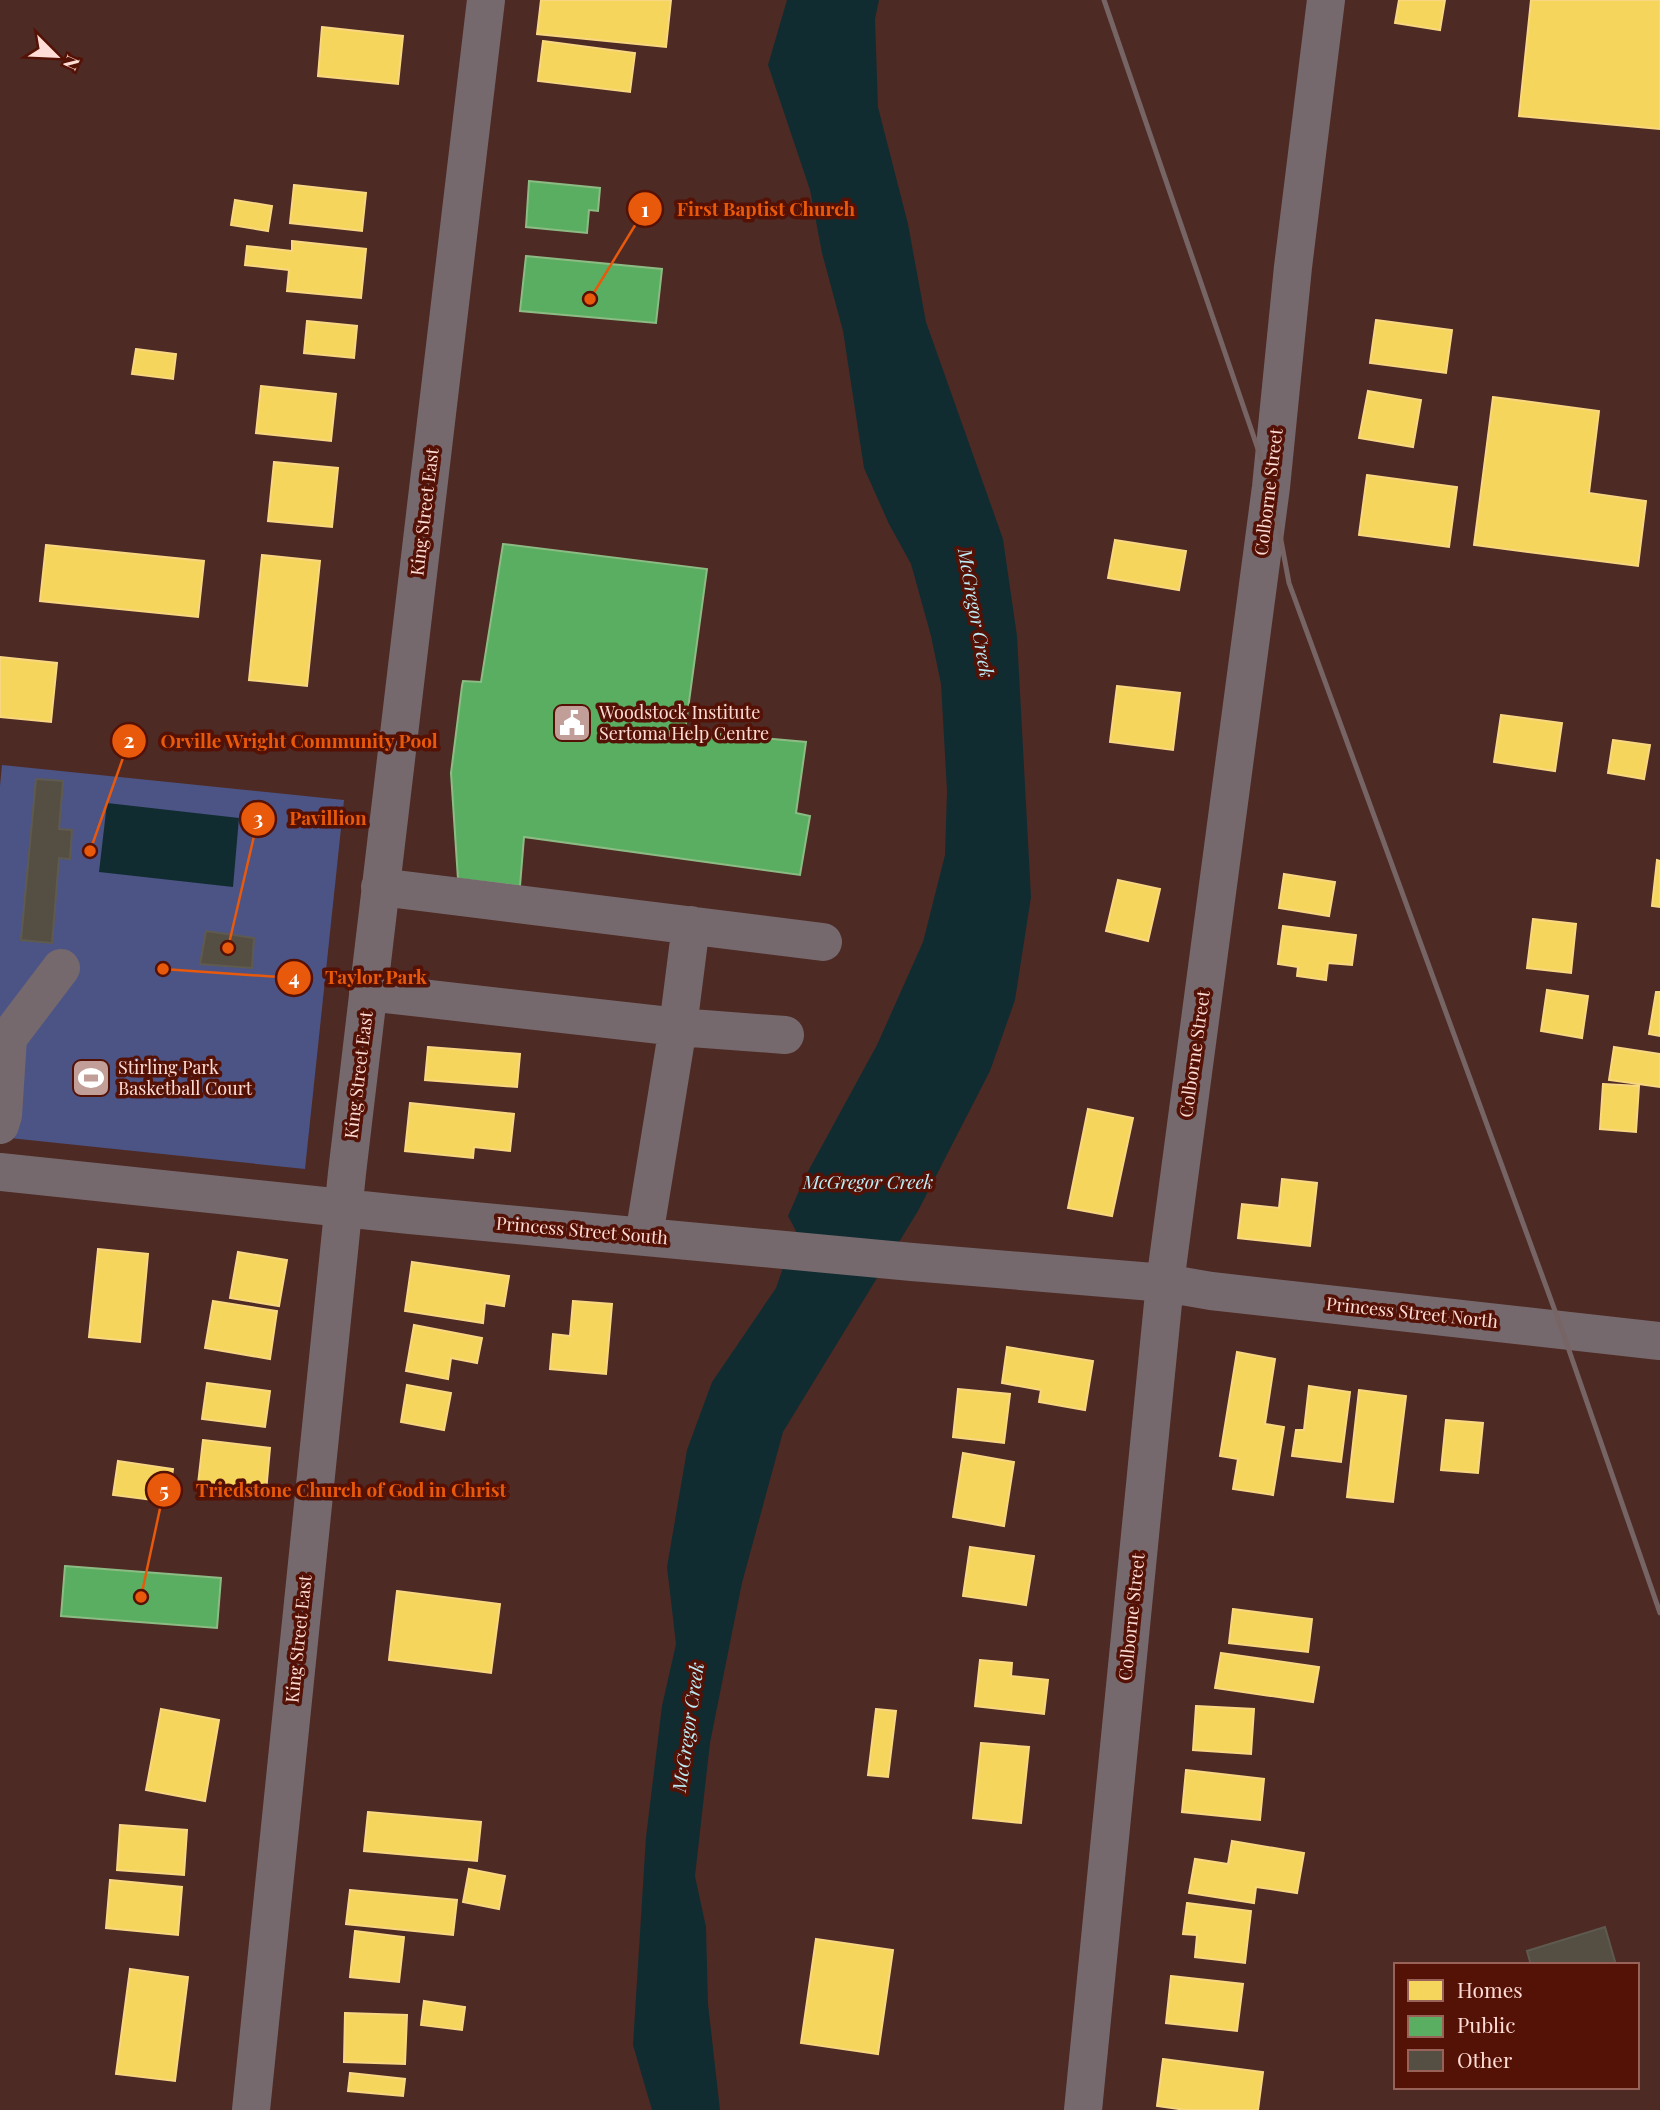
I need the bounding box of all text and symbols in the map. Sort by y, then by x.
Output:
north arrow [21,21,91,91]
text: N [58,52,87,75]
callout: First Baptist Church [628,189,869,229]
text: 1 [641,194,649,222]
text: First Baptist Church [677,195,856,221]
street label: Colborne Street [1248,426,1288,557]
street label: King Street East [404,446,444,577]
water label: McGregor Creek [953,545,1001,680]
place label: Woodstock Institute Sertoma Help Centre [598,700,769,745]
public building icon: Woodstock Institute Sertoma Help Centre [551,702,593,744]
callout: Orville Wright Community Pool [111,721,453,761]
text: 2 [124,725,135,753]
text: Orville Wright Community Pool [160,727,438,753]
callout: Pavillion [240,799,381,839]
text: 3 [253,803,263,831]
text: Pavillion [289,804,367,830]
callout: Taylor Park [276,958,441,998]
text: 4 [288,962,300,990]
text: Taylor Park [325,963,428,989]
street label: Colborne Street [1173,988,1215,1119]
street label: King Street East [338,1009,378,1140]
place label: Stirling Park Basketball Court [118,1055,253,1100]
sports icon: Stirling Park Basketball Court [70,1057,112,1099]
water label: McGregor Creek [802,1168,934,1194]
street label: Princess Street South [495,1211,669,1250]
street label: Princess Street North [1325,1291,1500,1333]
callout: Triedstone Church of God in Christ [146,1470,520,1510]
text: 5 [159,1475,169,1503]
text: Triedstone Church of God in Christ [196,1476,507,1502]
street label: Colborne Street [1112,1551,1150,1682]
street label: King Street East [279,1573,317,1704]
water label: McGregor Creek [665,1660,709,1794]
legend [1394,1963,1639,2089]
text: Homes [1457,1975,1523,2003]
text: Public [1457,2010,1515,2038]
text: Other [1457,2045,1513,2073]

